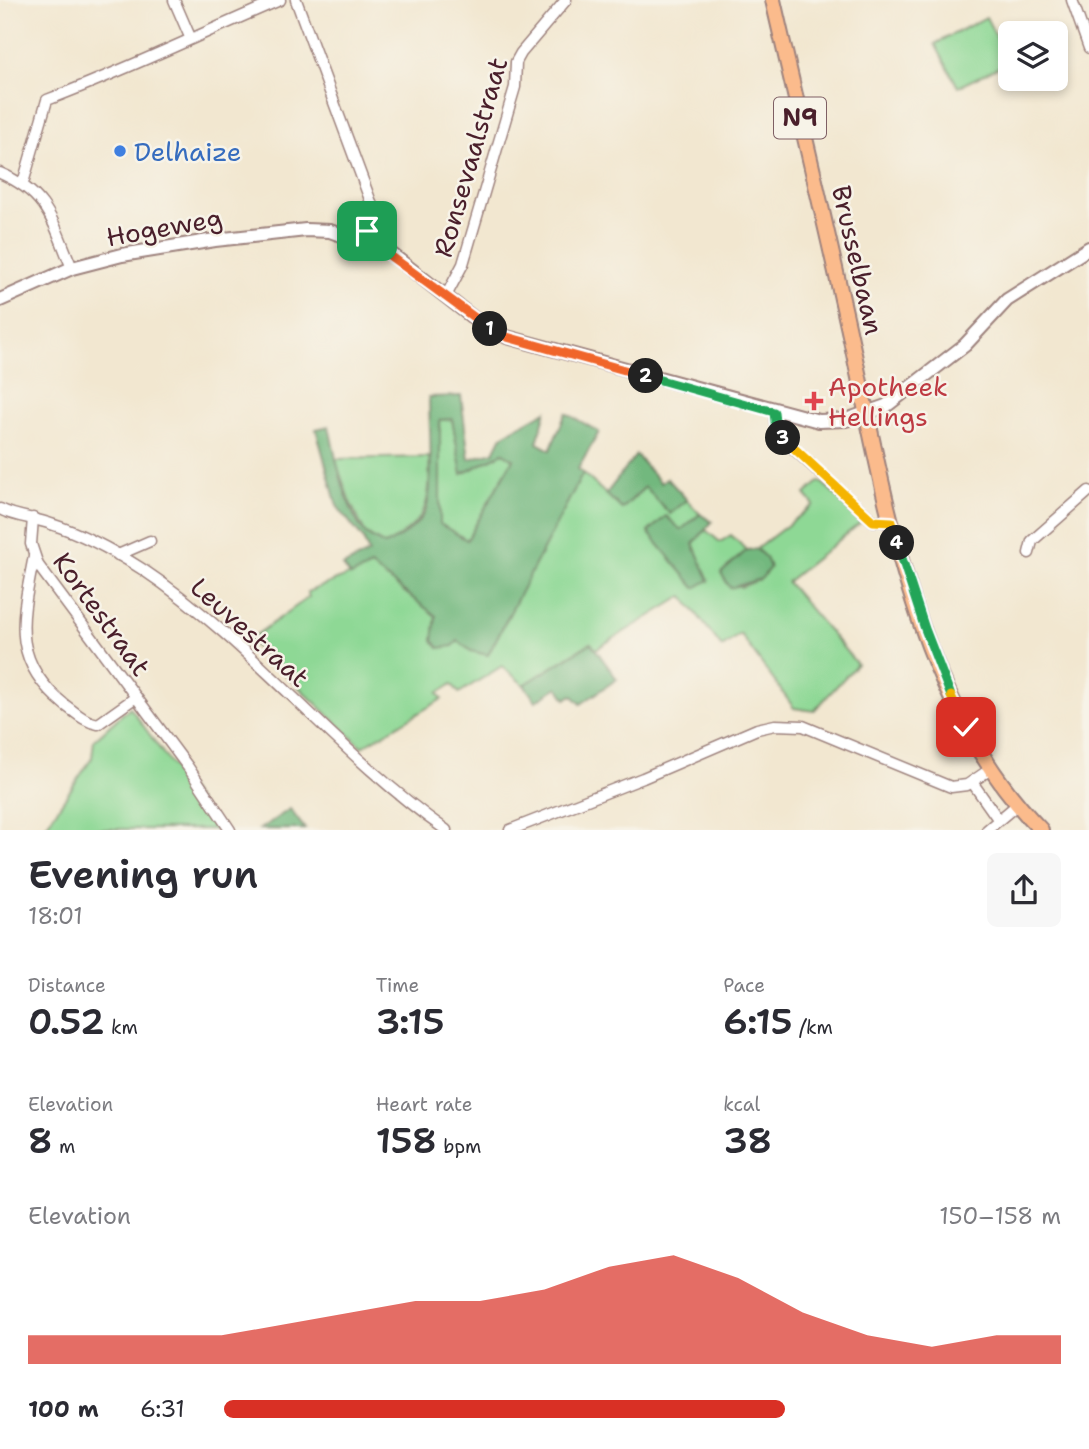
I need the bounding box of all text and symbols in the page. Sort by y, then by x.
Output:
map controls [998,21,1068,91]
button: layers [998,21,1068,91]
street label: Ronsevaalstraat [425,53,515,261]
road number: N9 [774,98,826,138]
place label: Delhaize [134,134,241,169]
marker: Delhaize [112,143,128,159]
street label: Brusselbaan [824,182,892,338]
street label: Hogeweg [103,200,225,254]
pin [337,201,397,261]
icon: arrive [348,212,386,250]
pin: 1 [472,312,508,346]
text: 1 [485,316,494,341]
pin: 2 [628,358,664,394]
text: 2 [639,363,652,388]
place label: Apotheek Hellings [828,369,948,434]
marker: Apotheek Hellings [806,393,822,409]
pin: 3 [766,420,800,456]
text: 3 [776,425,789,450]
pin: 4 [880,526,914,560]
text: 4 [890,530,903,555]
street label: Kortestraat [45,545,159,683]
street label: Leuvestraat [183,569,317,695]
pin [936,697,996,757]
icon: check [947,708,985,746]
text: Evening run [28,849,258,900]
button: share [987,853,1061,927]
text: 18:01 [28,901,83,931]
text: Distance [28,973,106,998]
text: Time [376,973,419,998]
text: Pace [723,973,765,998]
text: 0.52 [28,998,104,1045]
text: 3:15 [376,998,445,1045]
text: 6:15 [723,998,792,1045]
text: km [104,1015,138,1040]
text: /km [792,1015,833,1040]
text: Elevation [28,1092,113,1117]
text: Heart rate [376,1092,472,1117]
text: kcal [723,1092,760,1117]
text: 8 [28,1117,53,1164]
text: 158 [376,1117,437,1164]
text: 38 [723,1117,772,1164]
text: m [53,1134,75,1159]
text: bpm [437,1134,481,1159]
text: Elevation [28,1201,131,1231]
text: 150–158 m [939,1201,1061,1231]
text: 100 m [28,1394,99,1424]
text: 6:31 [140,1394,185,1424]

